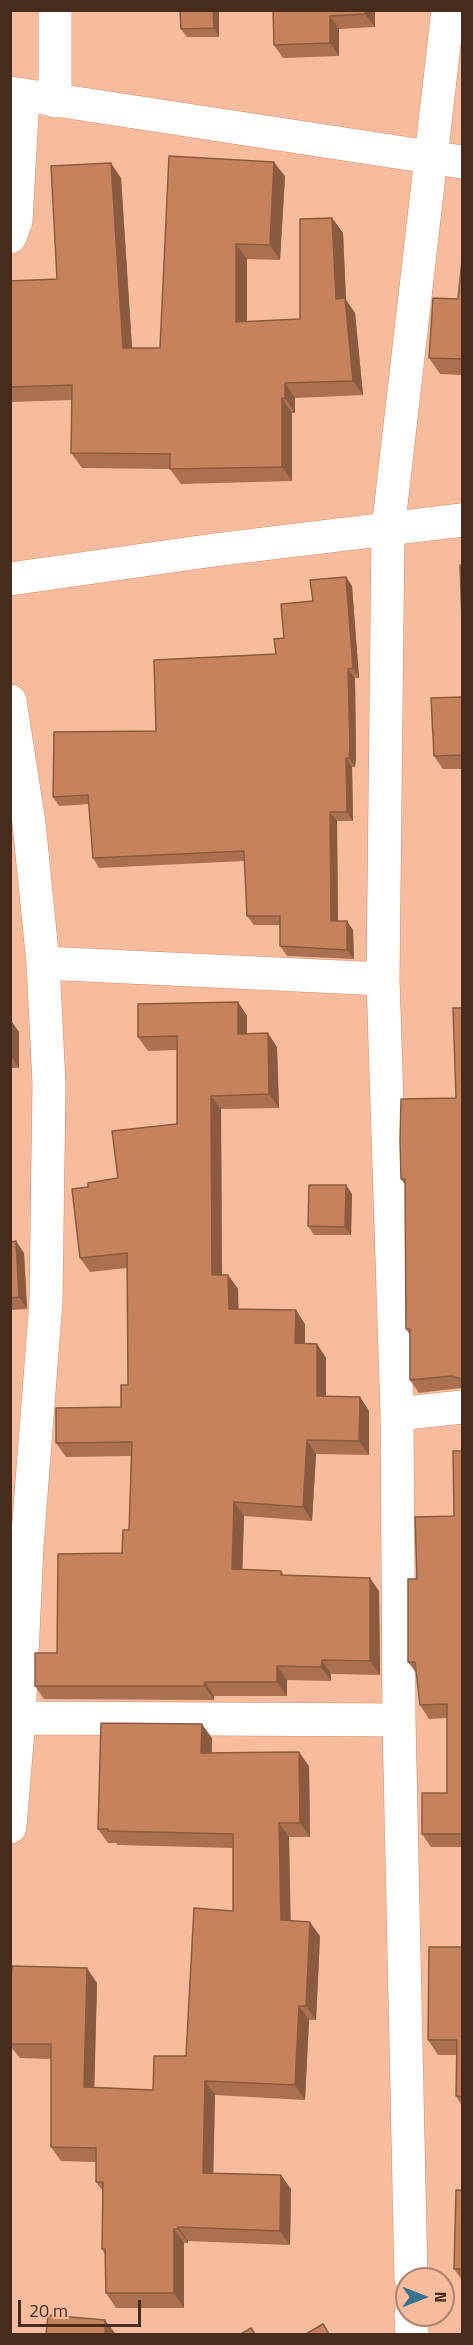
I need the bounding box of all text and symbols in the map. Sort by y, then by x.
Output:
north arrow [395,2267,455,2327]
scale bar [21,2288,144,2326]
text: N [429,2291,453,2303]
text: 20 m [29,2297,68,2324]

